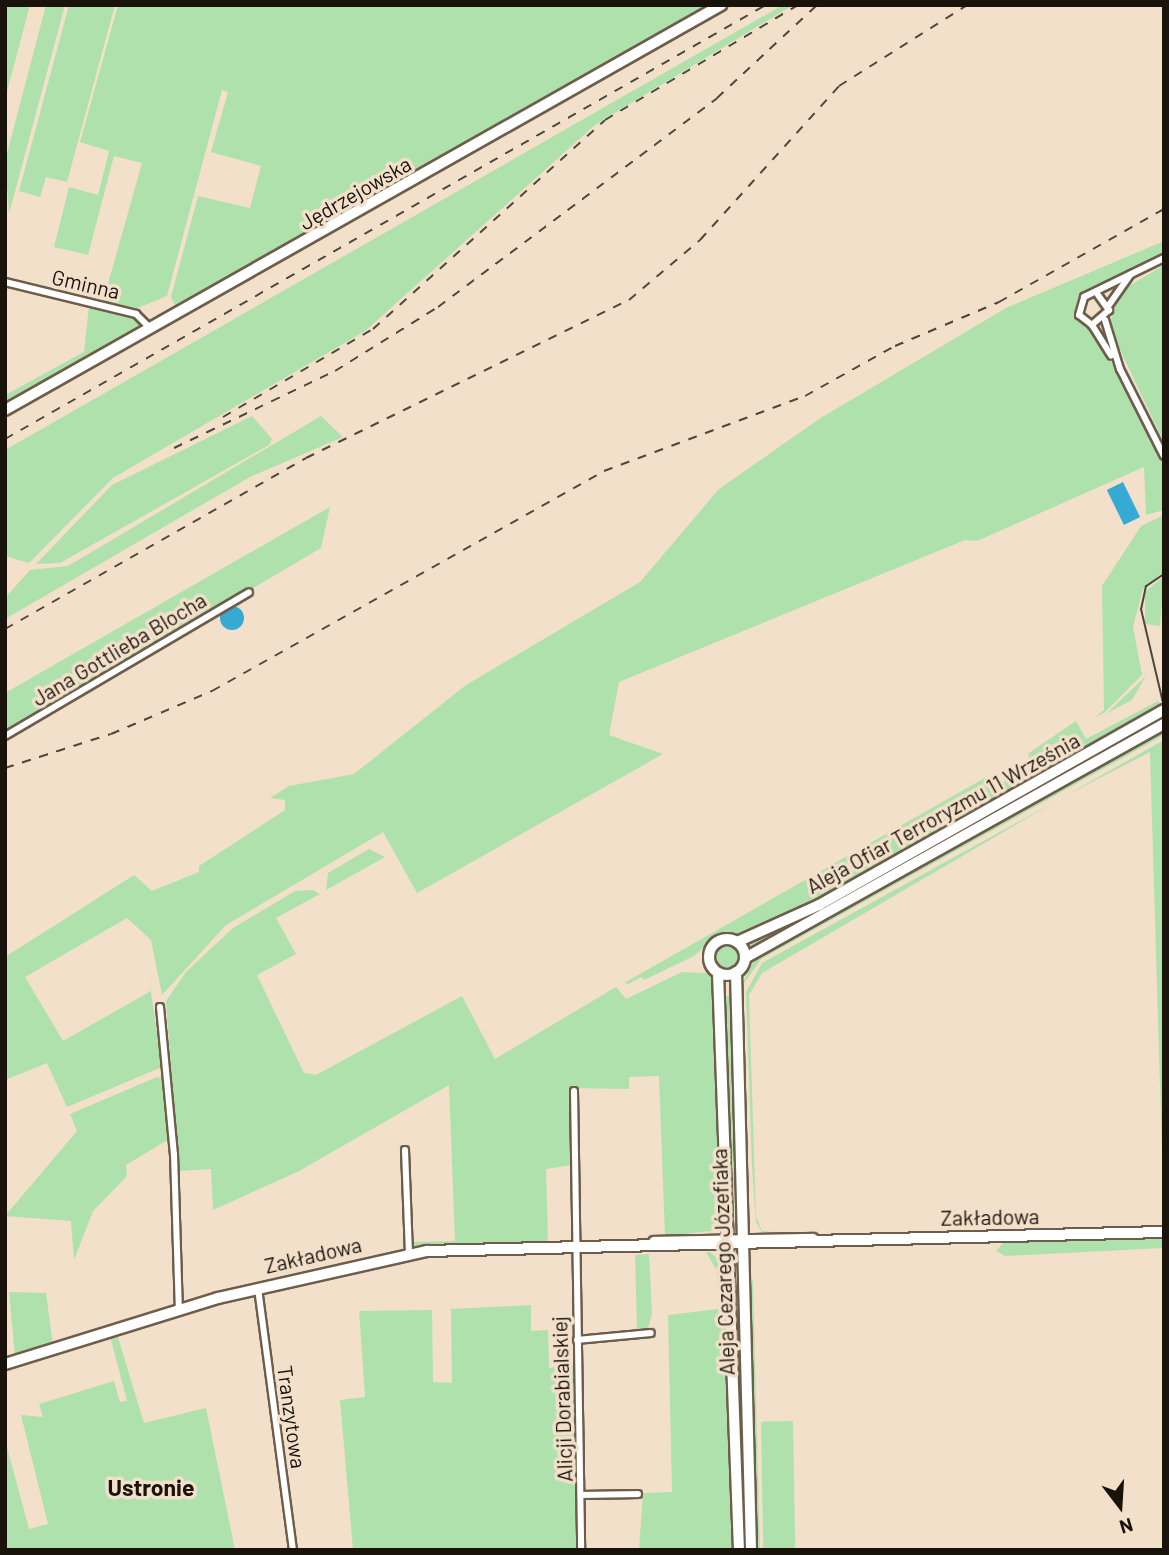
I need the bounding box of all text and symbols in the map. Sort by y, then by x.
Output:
street label: Jędrzejowska [295,151,415,235]
street label: Gminna [50,264,122,304]
street label: Jana Gottlieba Blocha [27,587,211,711]
street label: Aleja Ofiar Terroryzmu 11 Września [802,727,1084,899]
street label: Aleja Cezarego Józefiaka [706,1148,740,1376]
street label: Zakładowa [940,1204,1040,1230]
street label: Zakładowa [262,1232,364,1278]
street label: Alicji Dorabialskiej [547,1316,577,1482]
street label: Tranzytowa [272,1364,312,1470]
north arrow [1085,1471,1155,1541]
district label: Ustronie [107,1473,195,1501]
text: N [1117,1514,1136,1539]

